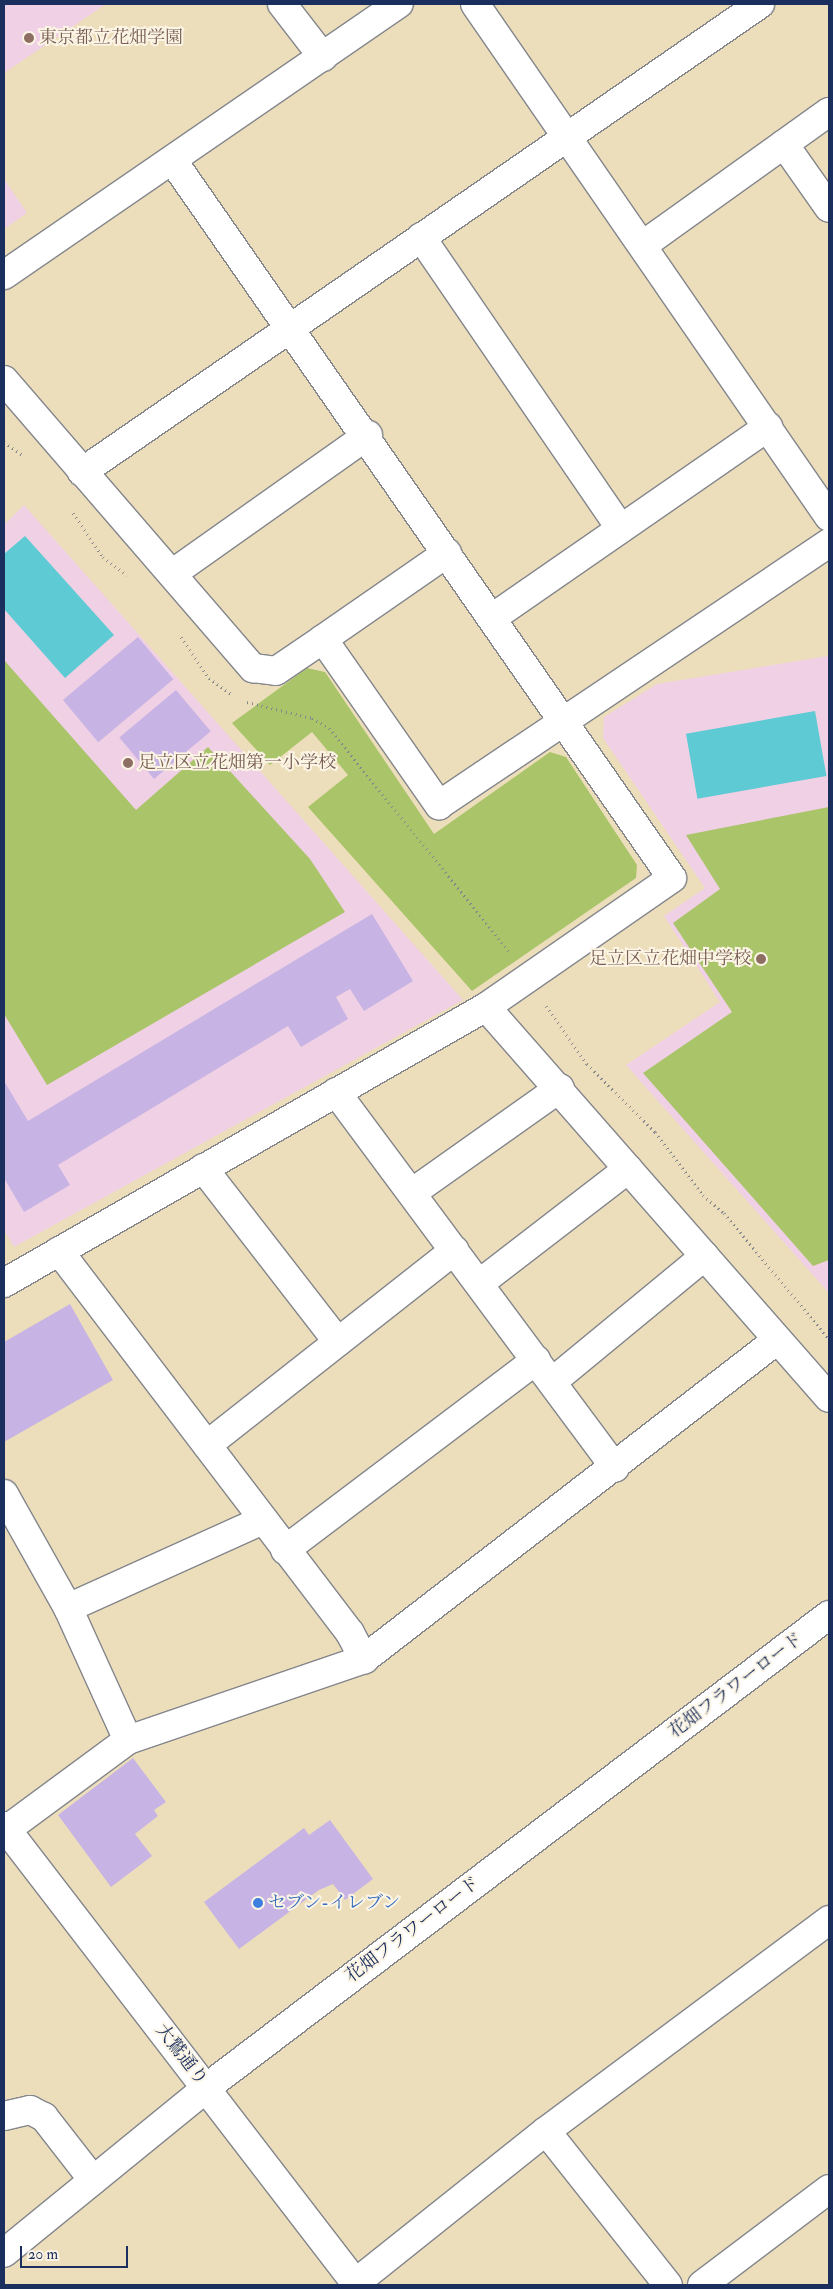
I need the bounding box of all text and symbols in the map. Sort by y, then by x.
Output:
place label: 東京都立花畑学園 [39,27,183,49]
marker: 東京都立花畑学園 [23,32,35,44]
place label: 足立区立花畑第一小学校 [138,752,336,774]
marker: 足立区立花畑第一小学校 [122,757,134,769]
place label: 足立区立花畑中学校 [589,948,751,970]
marker: 足立区立花畑中学校 [755,953,767,965]
street label: 花畑フラワーロード [665,1629,807,1743]
street label: 花畑フラワーロード [342,1873,484,1987]
place label: セブン-イレブン [268,1892,402,1914]
marker: セブン-イレブン [252,1897,264,1909]
street label: 大鷲通り [150,2020,212,2090]
scale bar [22,2236,130,2268]
text: 20 m [28,2245,58,2264]

